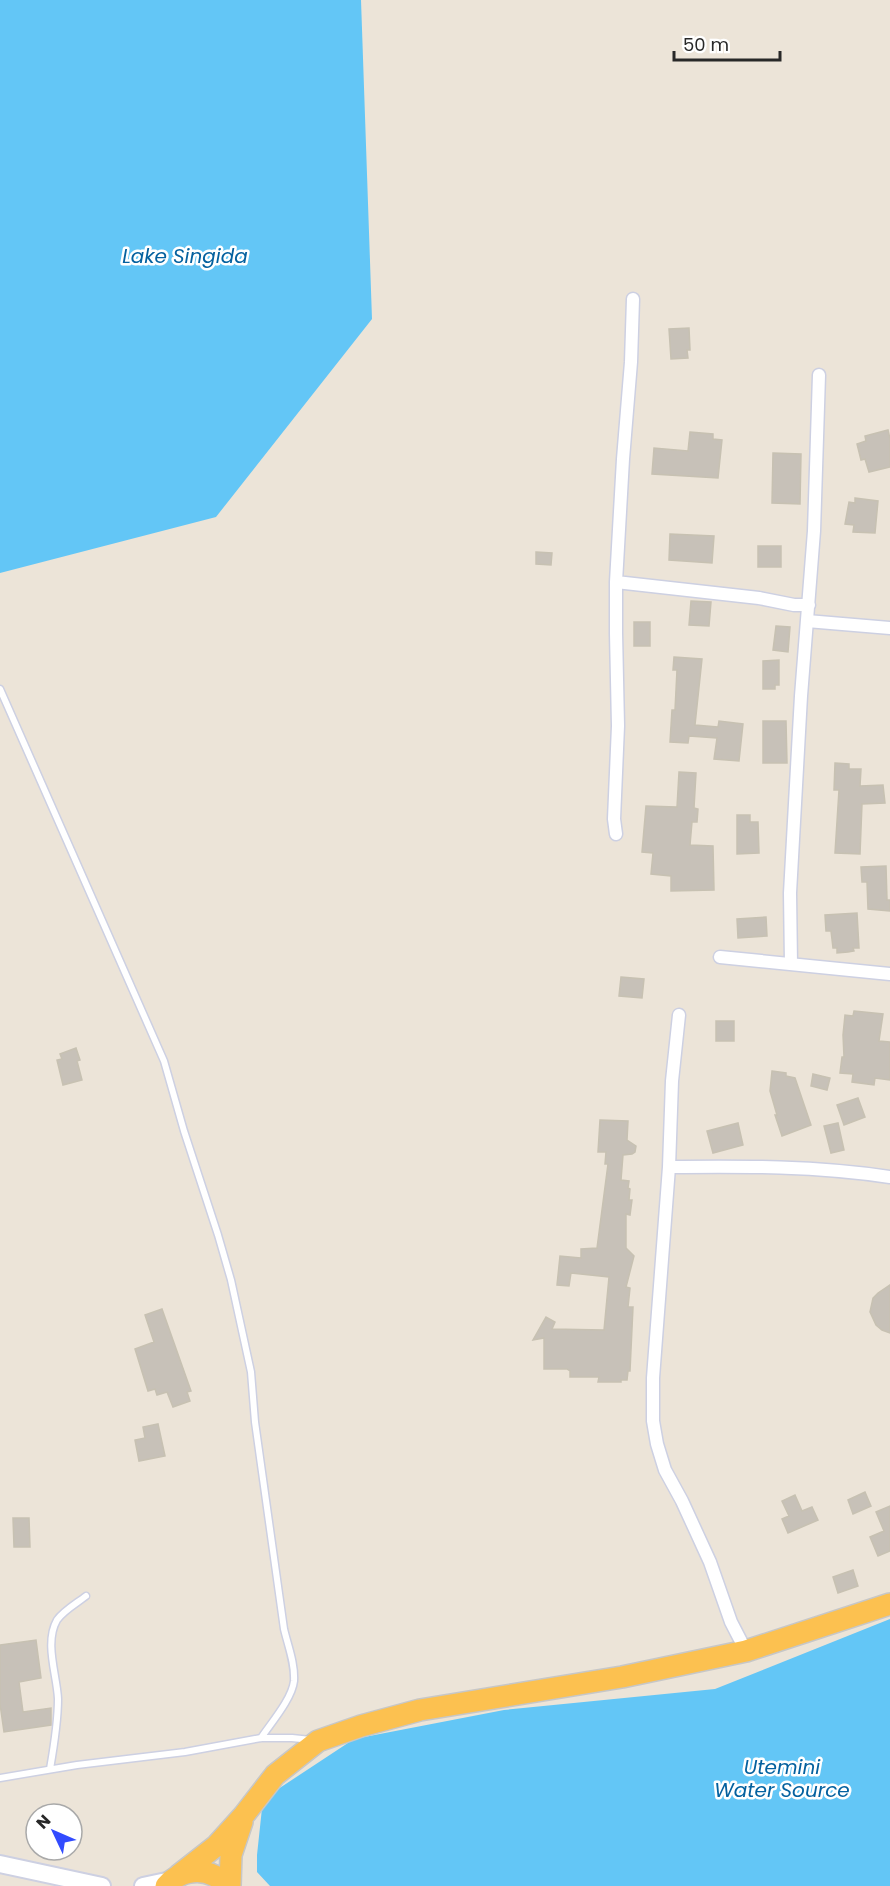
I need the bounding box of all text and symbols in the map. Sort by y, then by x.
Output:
scale bar [674,24,780,62]
text: 50 m [683,32,729,57]
water label: Lake Singida [122,242,248,270]
water label: Utemini Water Source [714,1753,850,1804]
north arrow [24,1802,84,1862]
text: N [31,1810,56,1834]

